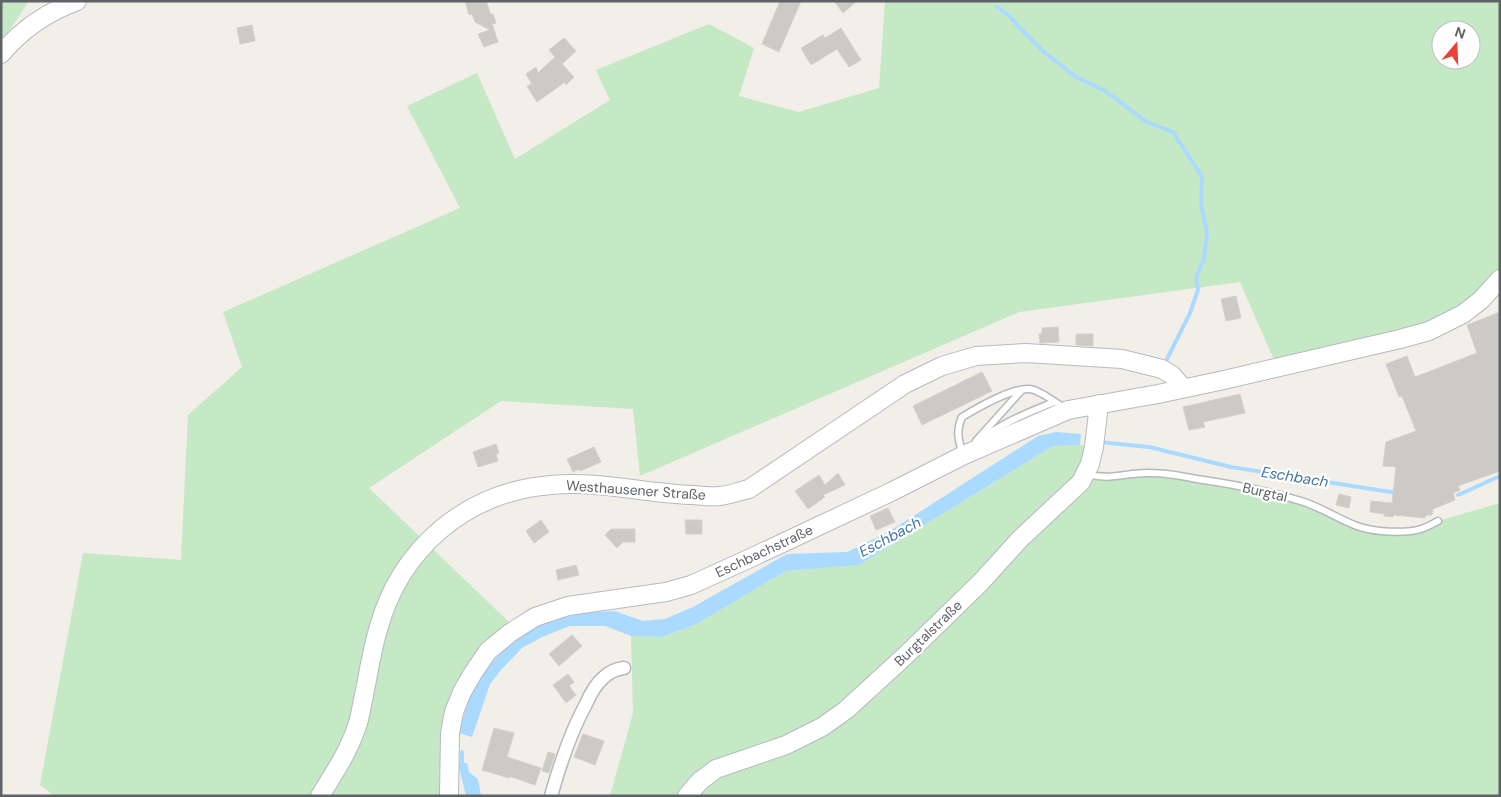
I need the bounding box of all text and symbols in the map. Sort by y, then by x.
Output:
north arrow [1431,20,1481,70]
text: N [1452,23,1468,43]
water label: Eschbach [1260,462,1330,492]
street label: Westhausener Straße [566,476,706,504]
street label: Burgtal [1241,478,1289,506]
water label: Eschbach [855,512,925,562]
street label: Eschbachstraße [712,521,816,581]
street label: Burgtalstraße [890,596,966,670]

